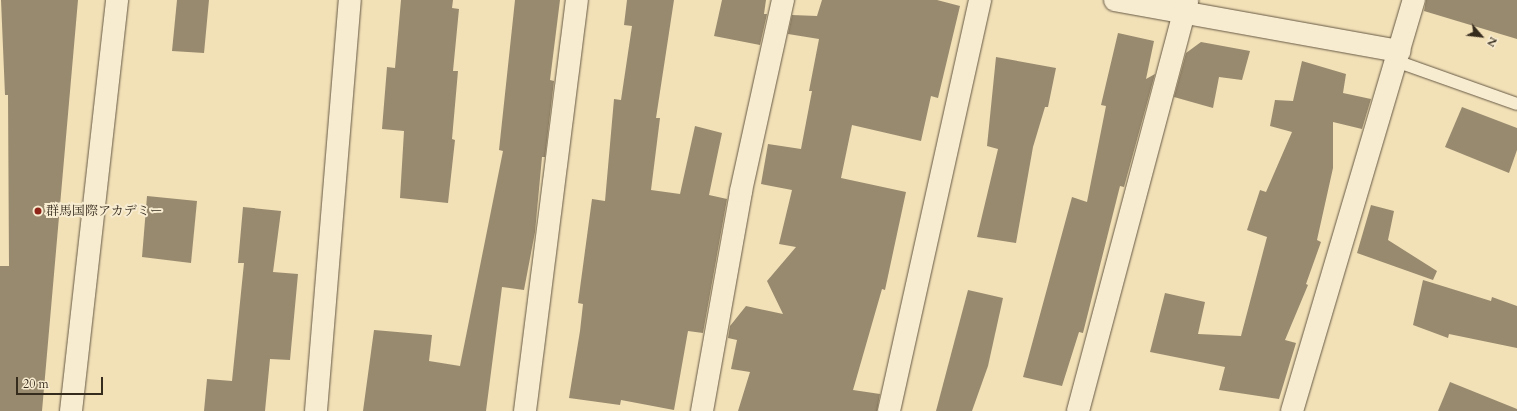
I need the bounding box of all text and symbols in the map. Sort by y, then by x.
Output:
north arrow [1461,16,1501,56]
text: N [1483,34,1501,50]
place label: 群馬国際アカデミー [46,203,163,219]
marker: 群馬国際アカデミー [33,206,43,216]
scale bar [18,369,105,395]
text: 20 m [23,376,49,392]

